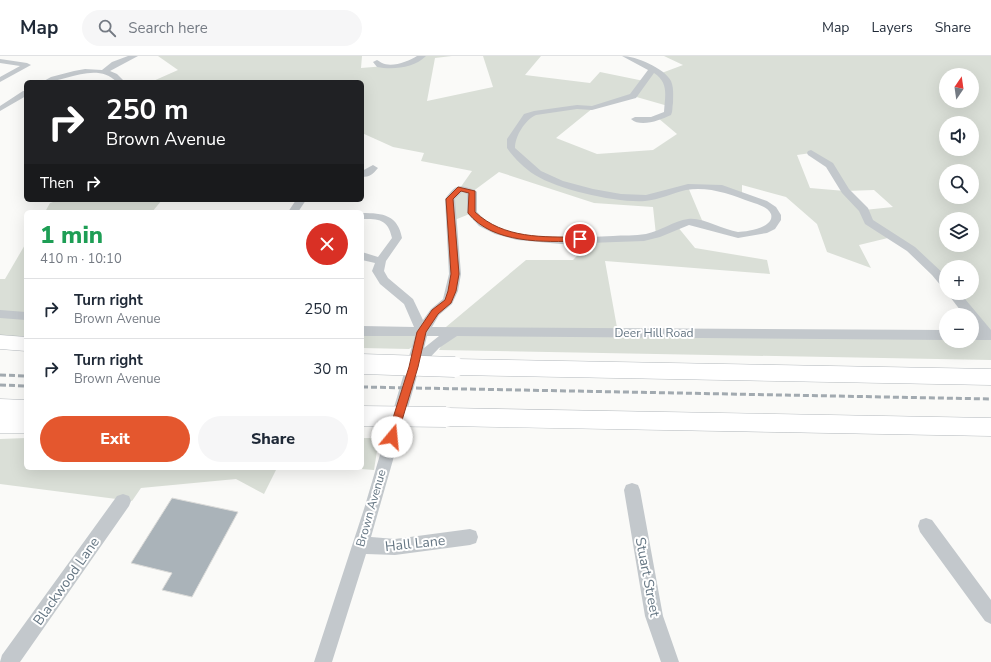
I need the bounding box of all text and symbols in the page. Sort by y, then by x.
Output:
search box [82,10,362,46]
text: Map [20,15,58,41]
icon: search [96,17,118,39]
text: Search here [128,18,208,38]
text: Map [822,18,849,37]
text: Layers [871,18,913,37]
text: Share [935,18,971,37]
north arrow [939,68,979,108]
map controls [939,68,979,348]
text: 250 m [106,91,189,129]
icon: right [40,96,92,148]
button: sound [939,116,979,156]
text: Brown Avenue [106,127,226,151]
button: search [939,164,979,204]
icon: right [82,172,104,194]
text: Then [40,173,74,193]
button: layers [939,212,979,252]
text: 1 min [40,219,103,251]
pin [563,222,597,256]
button: close [306,223,348,265]
icon: arrive [569,228,591,250]
text: 410 m · 10:10 [40,250,122,268]
button: + [939,260,979,300]
text: Turn right [74,290,143,310]
icon: right [40,298,62,320]
text: 250 m [304,299,348,319]
button: − [939,308,979,348]
text: Brown Avenue [74,310,160,328]
street label: Deer Hill Road [614,325,694,341]
text: Turn right [74,350,143,370]
icon: right [40,358,62,380]
text: 30 m [313,359,348,379]
text: Brown Avenue [74,370,160,388]
button: Exit [40,416,190,462]
button: Share [198,416,348,462]
position arrow [371,416,413,458]
street label: Brown Avenue [352,467,390,549]
street label: Hall Lane [384,531,446,556]
street label: Blackwood Lane [29,533,104,629]
street label: Stuart Street [630,536,665,619]

